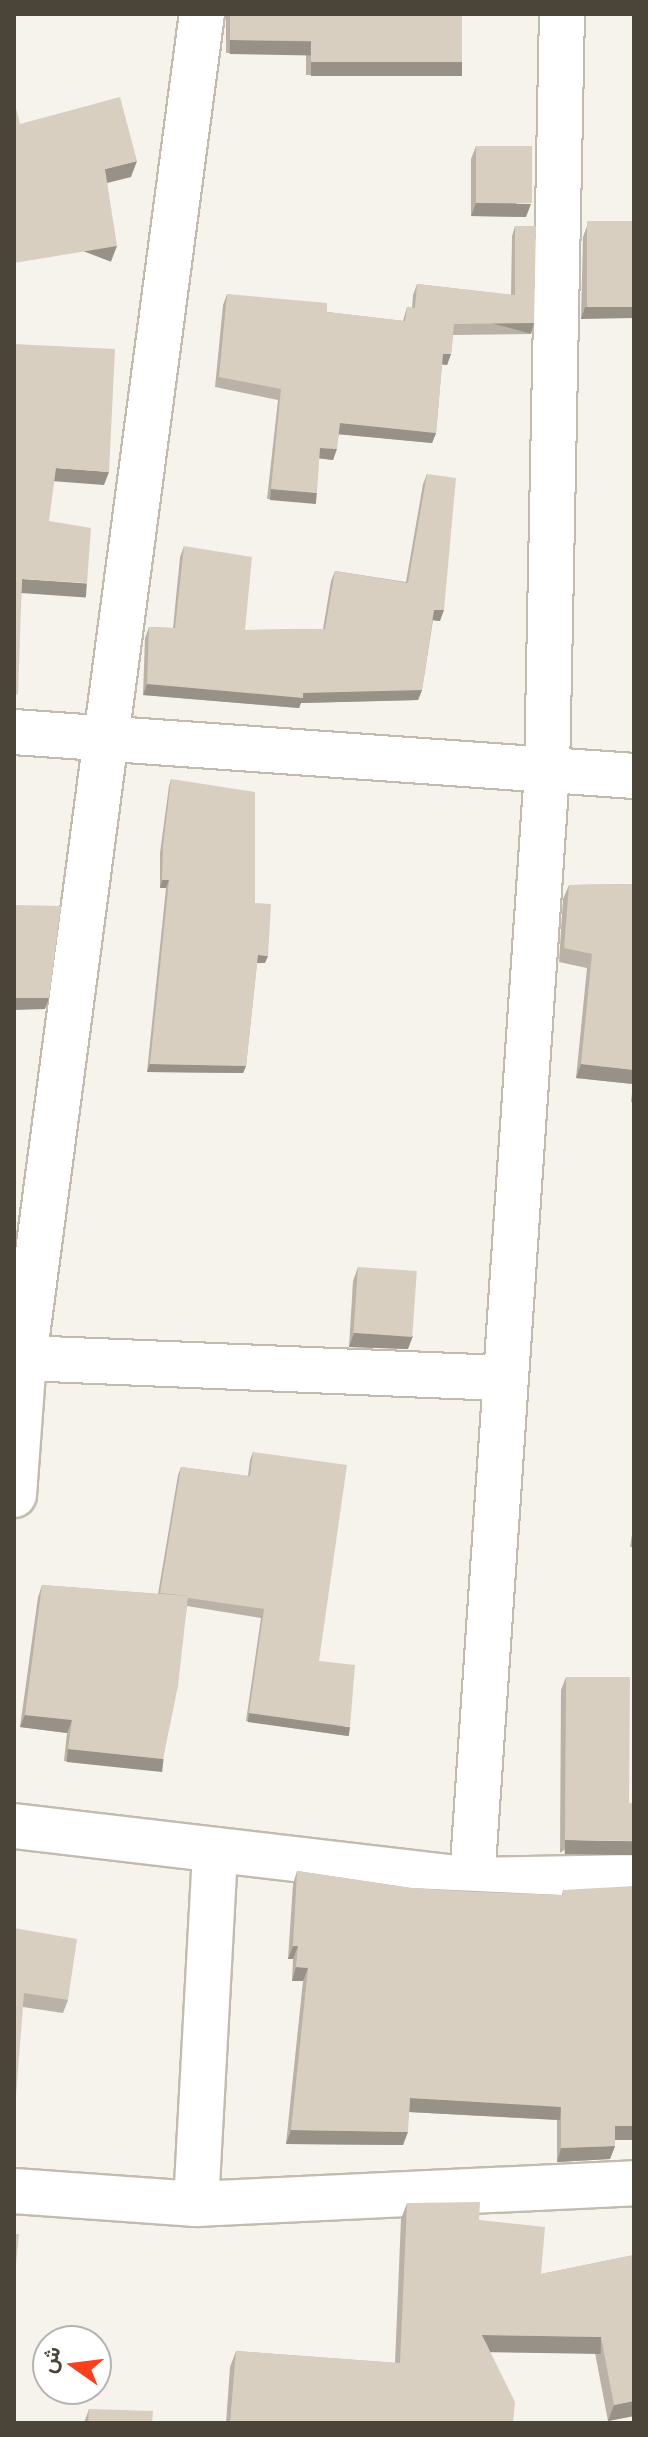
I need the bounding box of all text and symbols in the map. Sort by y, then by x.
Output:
north arrow [32,2325,112,2405]
text: ش [33,2343,68,2376]

